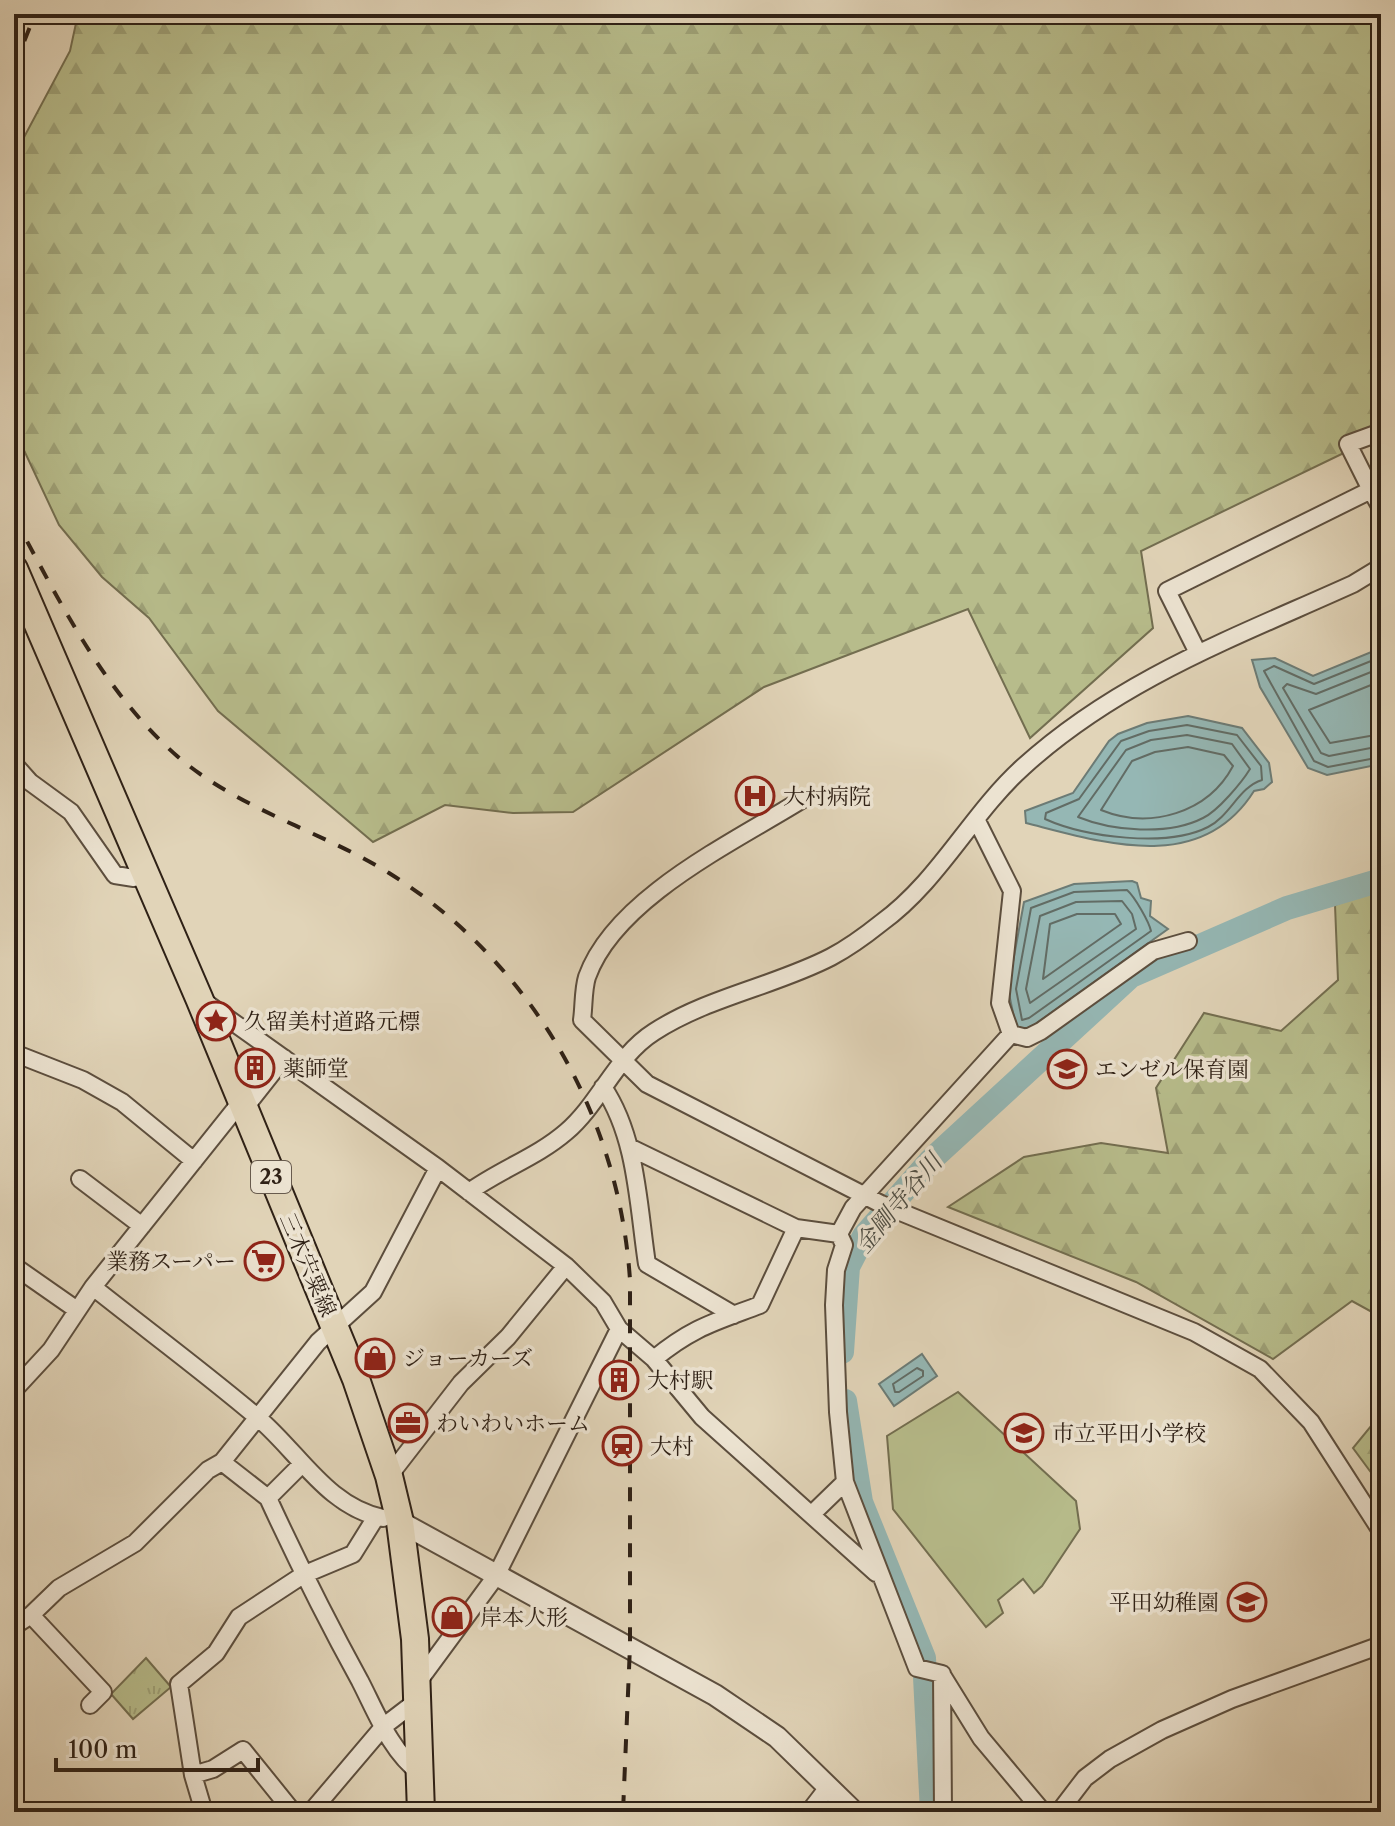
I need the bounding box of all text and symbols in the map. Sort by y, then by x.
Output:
hospital icon: 大村病院 [734,775,776,817]
place label: 大村病院 [783,783,871,810]
place icon: 久留美村道路元標 [195,1000,237,1042]
place label: 久留美村道路元標 [244,1008,420,1035]
building icon: 薬師堂 [234,1047,276,1089]
school or university icon: エンゼル保育園 [1046,1048,1088,1090]
place label: 薬師堂 [283,1055,349,1082]
place label: エンゼル保育園 [1095,1056,1249,1083]
water label: 金剛寺谷川 [848,1145,950,1258]
road number: 23 [251,1161,291,1193]
street label: 三木宍粟線 [274,1209,342,1321]
supermarket icon: 業務スーパー [243,1240,285,1282]
place label: 業務スーパー [106,1248,236,1275]
shop icon: ジョーカーズ [354,1337,396,1379]
place label: ジョーカーズ [403,1345,533,1372]
building icon: 大村駅 [598,1359,640,1401]
place label: 大村駅 [647,1367,713,1394]
office icon: わいわいホーム [387,1402,429,1444]
place label: わいわいホーム [436,1410,590,1437]
school or university icon: 市立平田小学校 [1003,1412,1045,1454]
place label: 市立平田小学校 [1052,1420,1206,1447]
station icon: 大村 [601,1425,643,1467]
place label: 大村 [650,1433,694,1460]
school or university icon: 平田幼稚園 [1226,1581,1268,1623]
place label: 平田幼稚園 [1109,1589,1219,1616]
shop icon: 岸本人形 [431,1596,473,1638]
place label: 岸本人形 [480,1604,568,1631]
scale bar [56,1722,258,1772]
text: 100 m [68,1735,137,1764]

